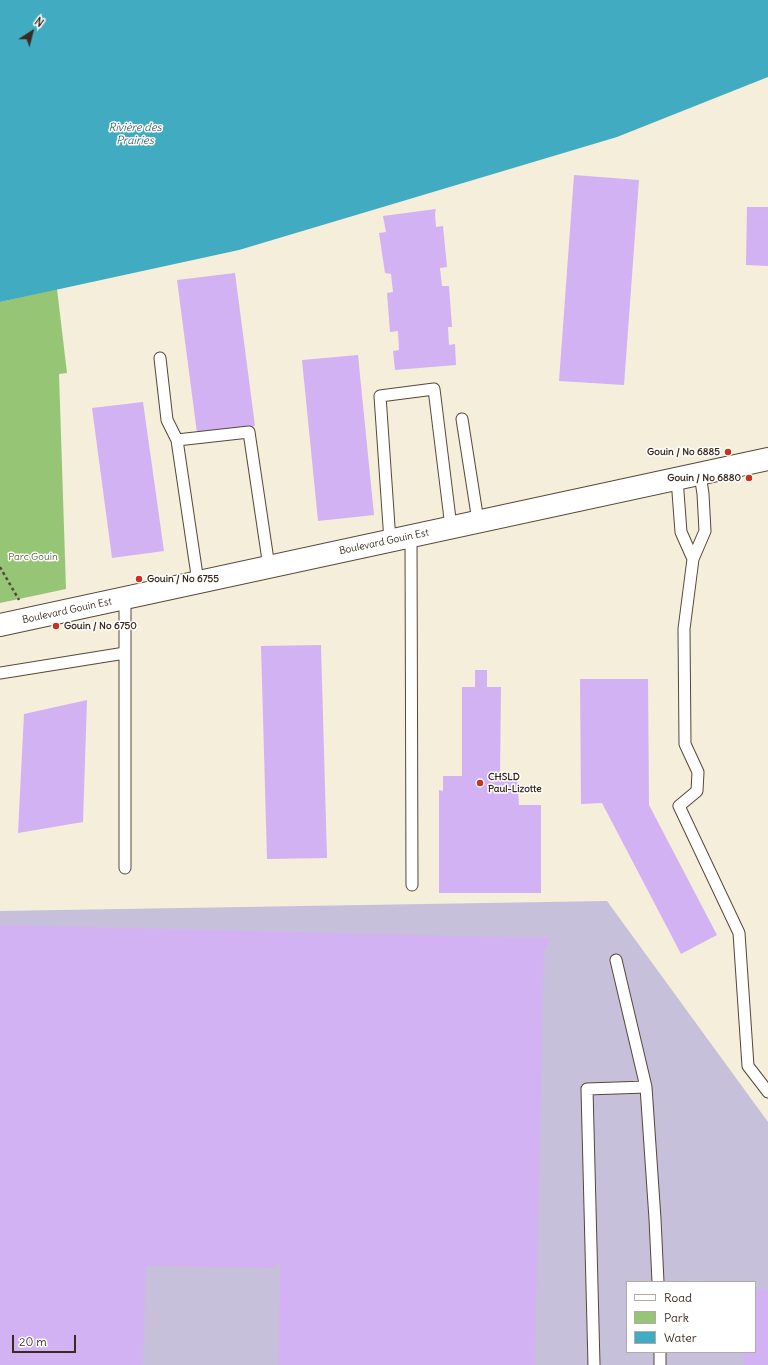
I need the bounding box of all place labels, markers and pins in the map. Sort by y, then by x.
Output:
place label: Gouin / No 6885 [647,446,720,458]
marker: Gouin / No 6885 [723,447,733,457]
place label: Gouin / No 6880 [667,472,741,484]
marker: Gouin / No 6880 [744,473,754,483]
place label: Gouin / No 6755 [147,573,219,585]
marker: Gouin / No 6755 [134,574,144,584]
place label: Gouin / No 6750 [64,620,137,632]
marker: Gouin / No 6750 [51,621,61,631]
place label: CHSLD Paul-Lizotte [488,771,542,794]
marker: CHSLD Paul-Lizotte [475,778,485,788]

